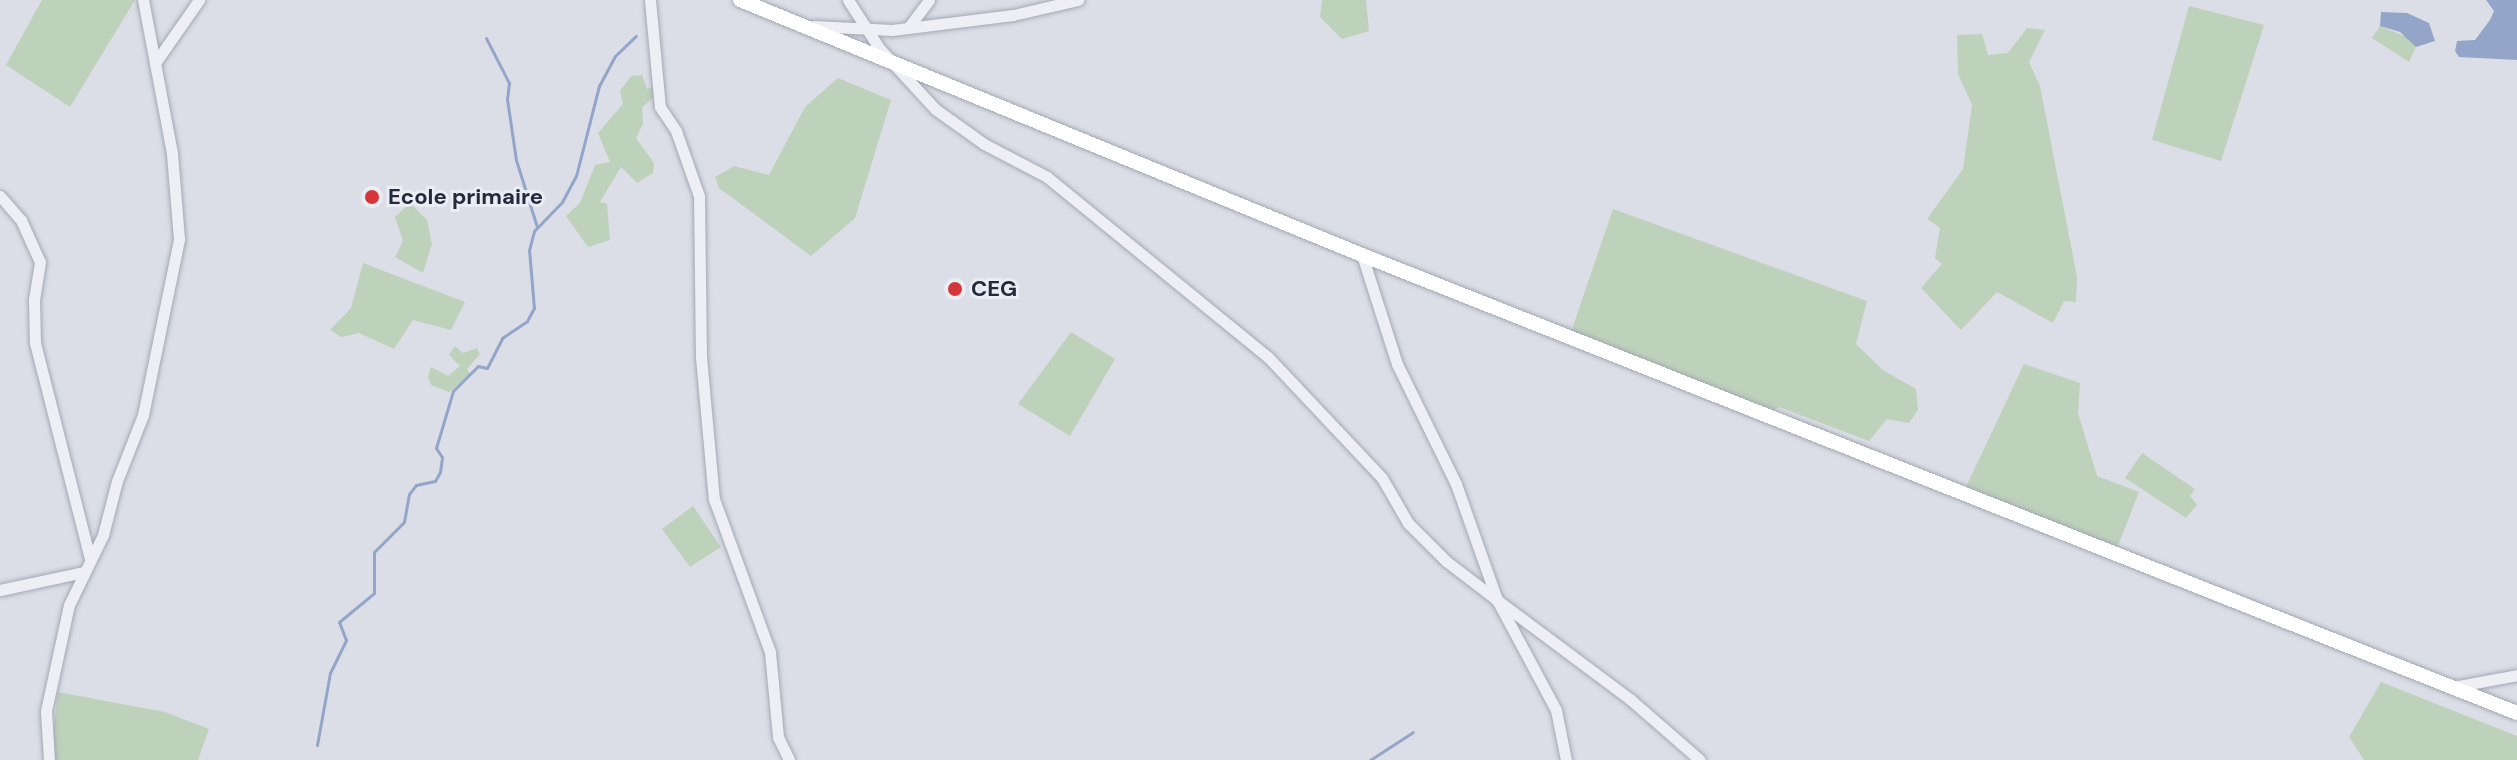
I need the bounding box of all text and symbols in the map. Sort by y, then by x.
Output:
place label: Ecole primaire [388,184,543,210]
marker: Ecole primaire [363,188,381,206]
place label: CEG [971,276,1017,302]
marker: CEG [946,280,964,298]

